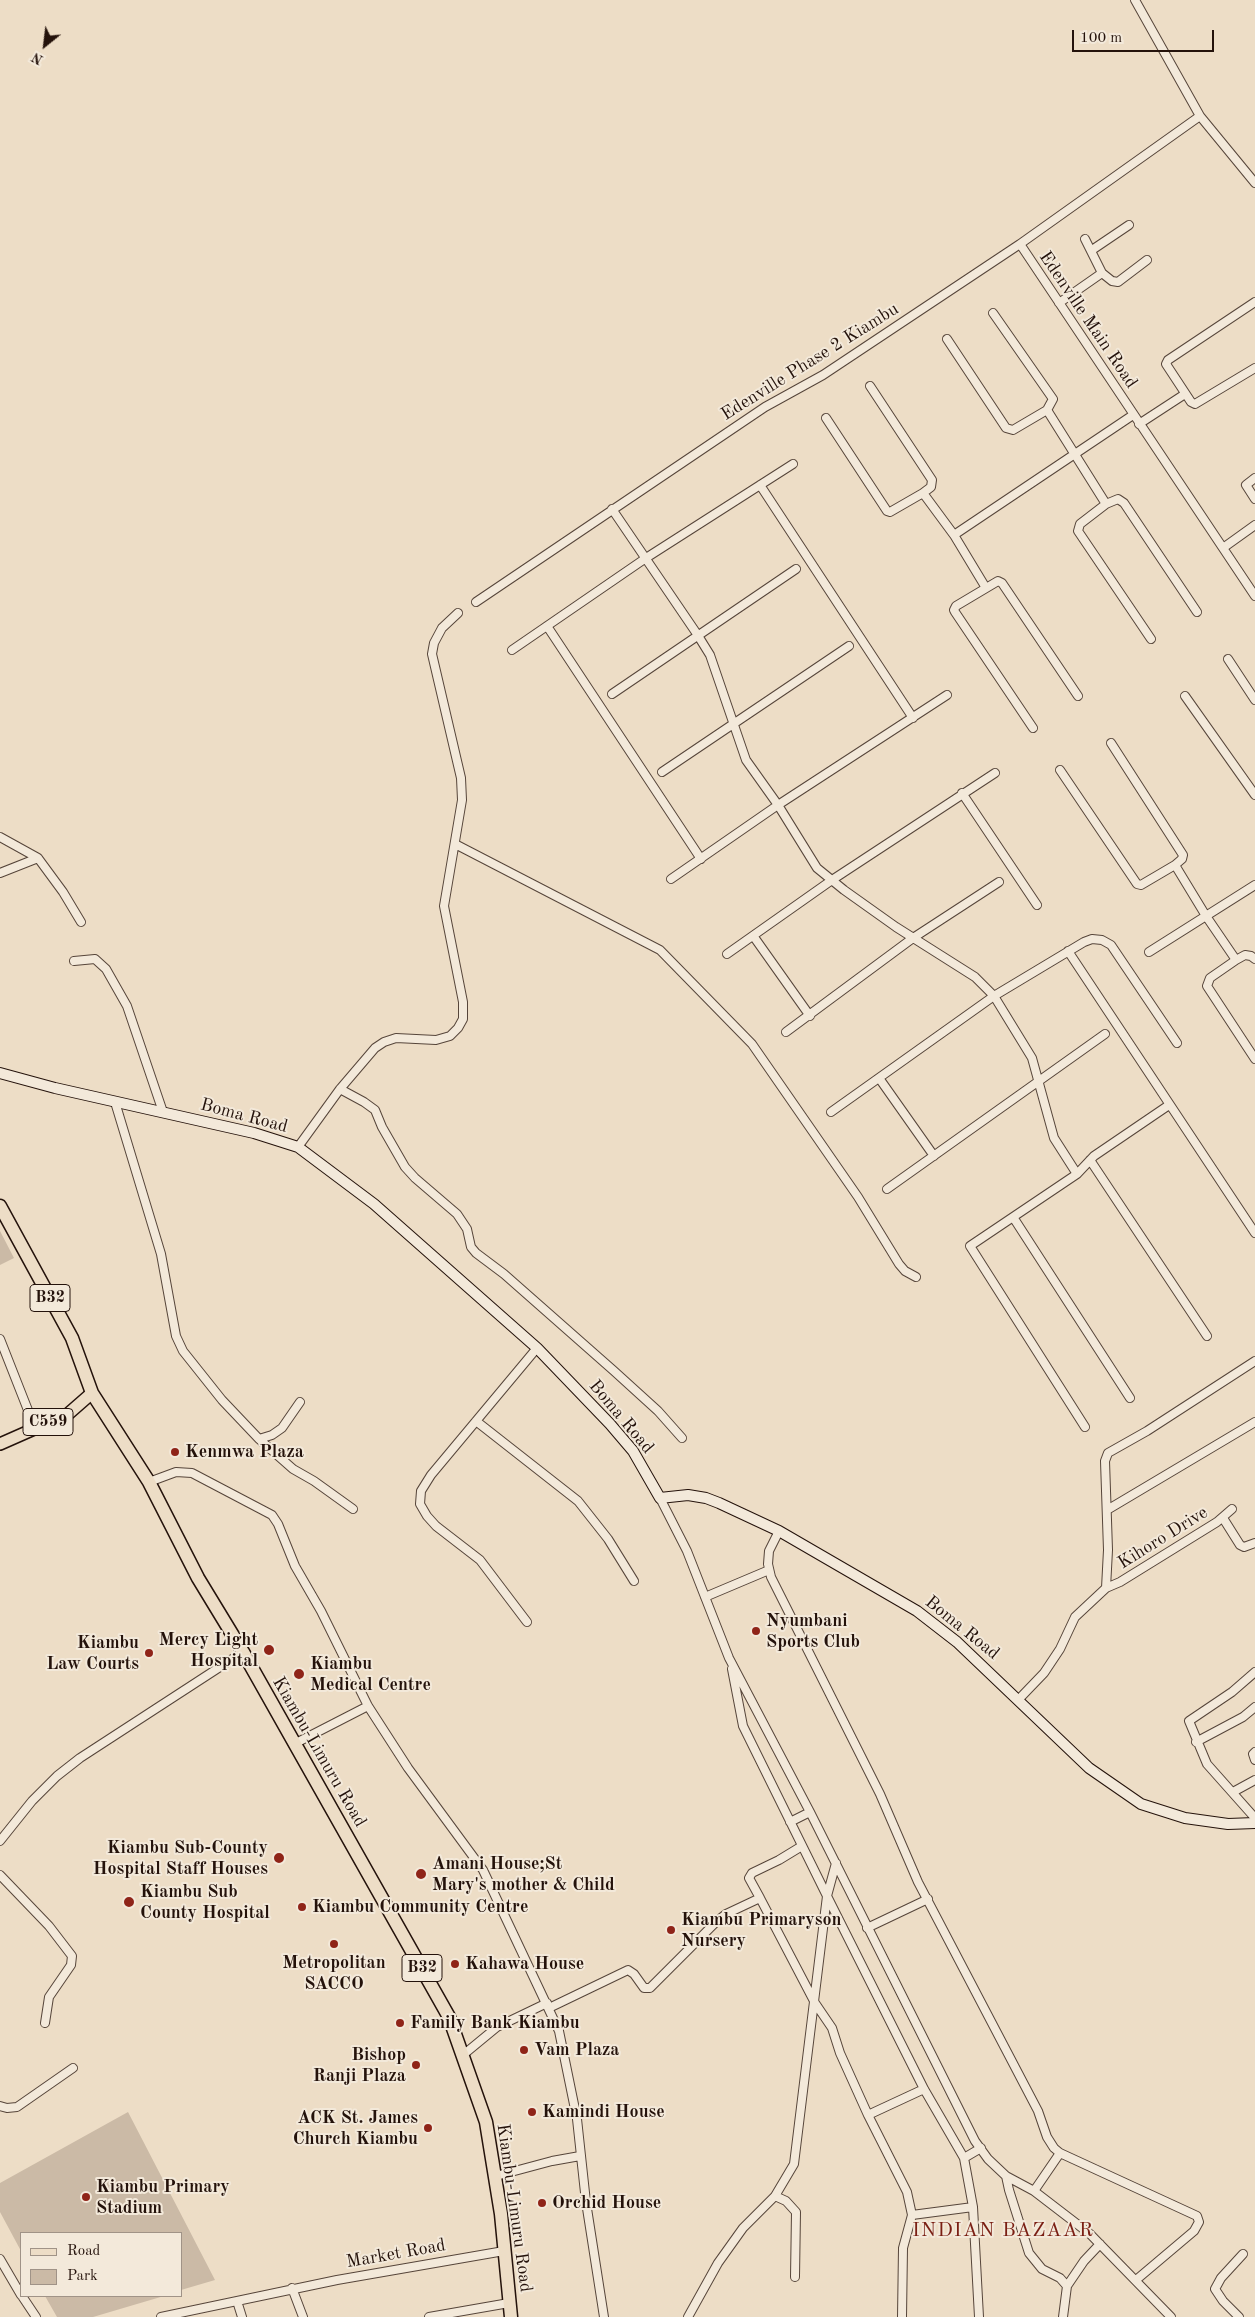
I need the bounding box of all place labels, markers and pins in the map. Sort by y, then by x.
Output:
place label: Kenmwa Plaza [185,1441,304,1463]
marker: Kenmwa Plaza [169,1446,181,1458]
place label: Nyumbani Sports Club [766,1610,860,1652]
marker: Nyumbani Sports Club [750,1625,762,1637]
place label: Mercy Light Hospital [159,1629,258,1672]
place label: Kiambu Law Courts [46,1632,139,1675]
marker: Mercy Light Hospital [262,1643,276,1657]
marker: Kiambu Law Courts [143,1647,155,1659]
place label: Kiambu Medical Centre [310,1653,431,1696]
marker: Kiambu Medical Centre [292,1667,306,1681]
place label: Kiambu Sub-County Hospital Staff Houses [93,1837,268,1880]
marker: Kiambu Sub-County Hospital Staff Houses [272,1851,286,1865]
place label: Amani House;St Mary's mother & Child [432,1853,615,1896]
marker: Amani House;St Mary's mother & Child [414,1867,428,1881]
place label: Kiambu Sub County Hospital [140,1881,270,1924]
marker: Kiambu Sub County Hospital [122,1895,136,1909]
place label: Kiambu Community Centre [312,1896,528,1918]
marker: Kiambu Community Centre [296,1901,308,1913]
place label: Kiambu Primaryson Nursery [681,1909,842,1952]
marker: Kiambu Primaryson Nursery [665,1924,677,1936]
marker: Metropolitan SACCO [328,1938,340,1950]
place label: Metropolitan SACCO [282,1952,386,1995]
place label: Kahawa House [465,1953,584,1975]
marker: Kahawa House [449,1958,461,1970]
place label: Family Bank Kiambu [410,2012,580,2034]
marker: Family Bank Kiambu [394,2017,406,2029]
place label: Vam Plaza [534,2039,619,2061]
place label: Bishop Ranji Plaza [313,2044,406,2086]
marker: Vam Plaza [518,2044,530,2056]
marker: Bishop Ranji Plaza [410,2059,422,2071]
place label: Kamindi House [542,2101,665,2123]
marker: Kamindi House [526,2106,538,2118]
place label: ACK St. James Church Kiambu [293,2107,418,2150]
marker: ACK St. James Church Kiambu [422,2122,434,2134]
place label: Kiambu Primary Stadium [96,2176,230,2218]
marker: Kiambu Primary Stadium [80,2191,92,2203]
place label: Orchid House [552,2192,661,2214]
marker: Orchid House [536,2197,548,2209]

